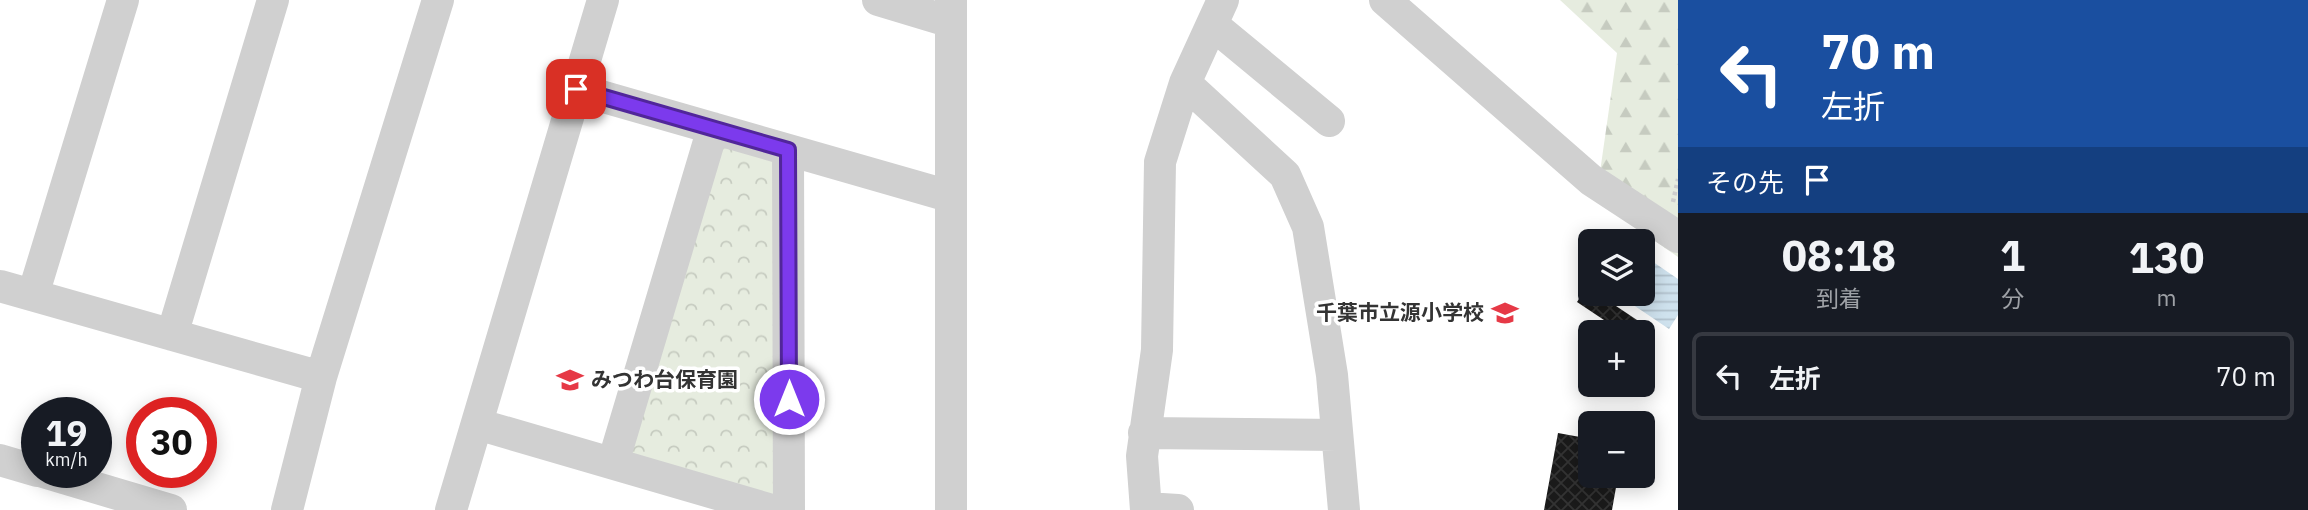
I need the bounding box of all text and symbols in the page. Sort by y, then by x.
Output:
text: 70 m [1821,19,1935,82]
icon: left [1706,28,1797,119]
pin [546,59,606,119]
icon: arrive [557,70,595,108]
text: 左折 [1821,85,1885,127]
icon: arrive [1798,161,1836,199]
text: その先 [1706,165,1784,199]
text: 08:18 [1782,228,1896,283]
text: 1 [2000,228,2025,283]
map controls [1578,229,1655,488]
button: layers [1578,229,1655,306]
text: 130 [2129,230,2204,285]
text: m [2157,282,2177,312]
text: 到着 [1816,283,1862,313]
text: 分 [2001,283,2024,313]
place label: 千葉市立源小学校 [1316,298,1484,326]
school or university icon: 千葉市立源小学校 [1490,298,1520,328]
button: + [1578,320,1655,397]
icon: left [1710,357,1748,395]
text: 70 m [2216,359,2276,393]
text: 左折 [1769,361,1821,395]
position arrow [752,362,826,436]
school or university icon: みつわ台保育園 [555,365,585,395]
place label: みつわ台保育園 [591,365,738,393]
speed limit sign: 30 [126,397,217,488]
text: 19 [45,410,88,456]
button: − [1578,411,1655,488]
text: km/h [45,448,88,471]

